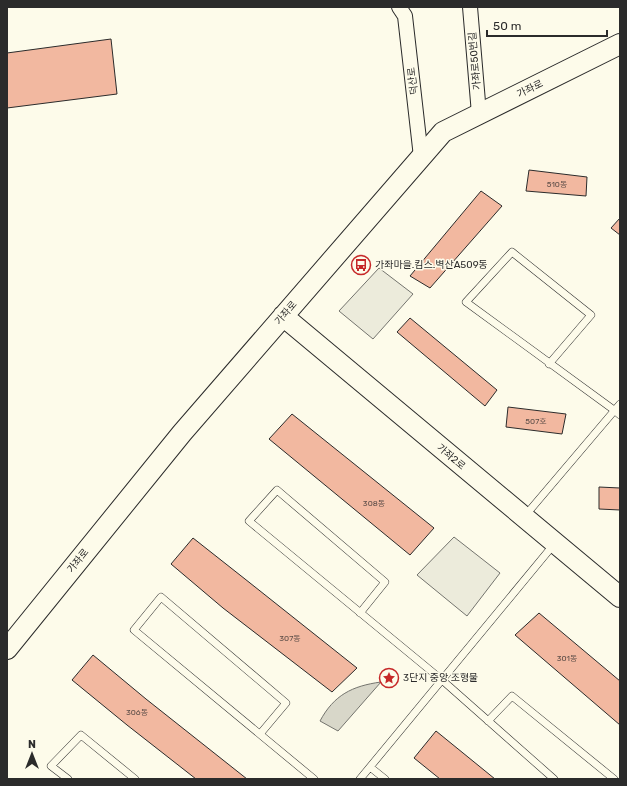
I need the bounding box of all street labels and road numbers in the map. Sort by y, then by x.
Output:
street label: 가좌로50번길 [466,31,484,91]
street label: 덕산로 [405,67,421,95]
street label: 가좌로 [515,78,545,100]
street label: 가좌로 [272,299,300,327]
street label: 가좌2로 [434,442,468,472]
street label: 가좌로 [65,546,91,576]

